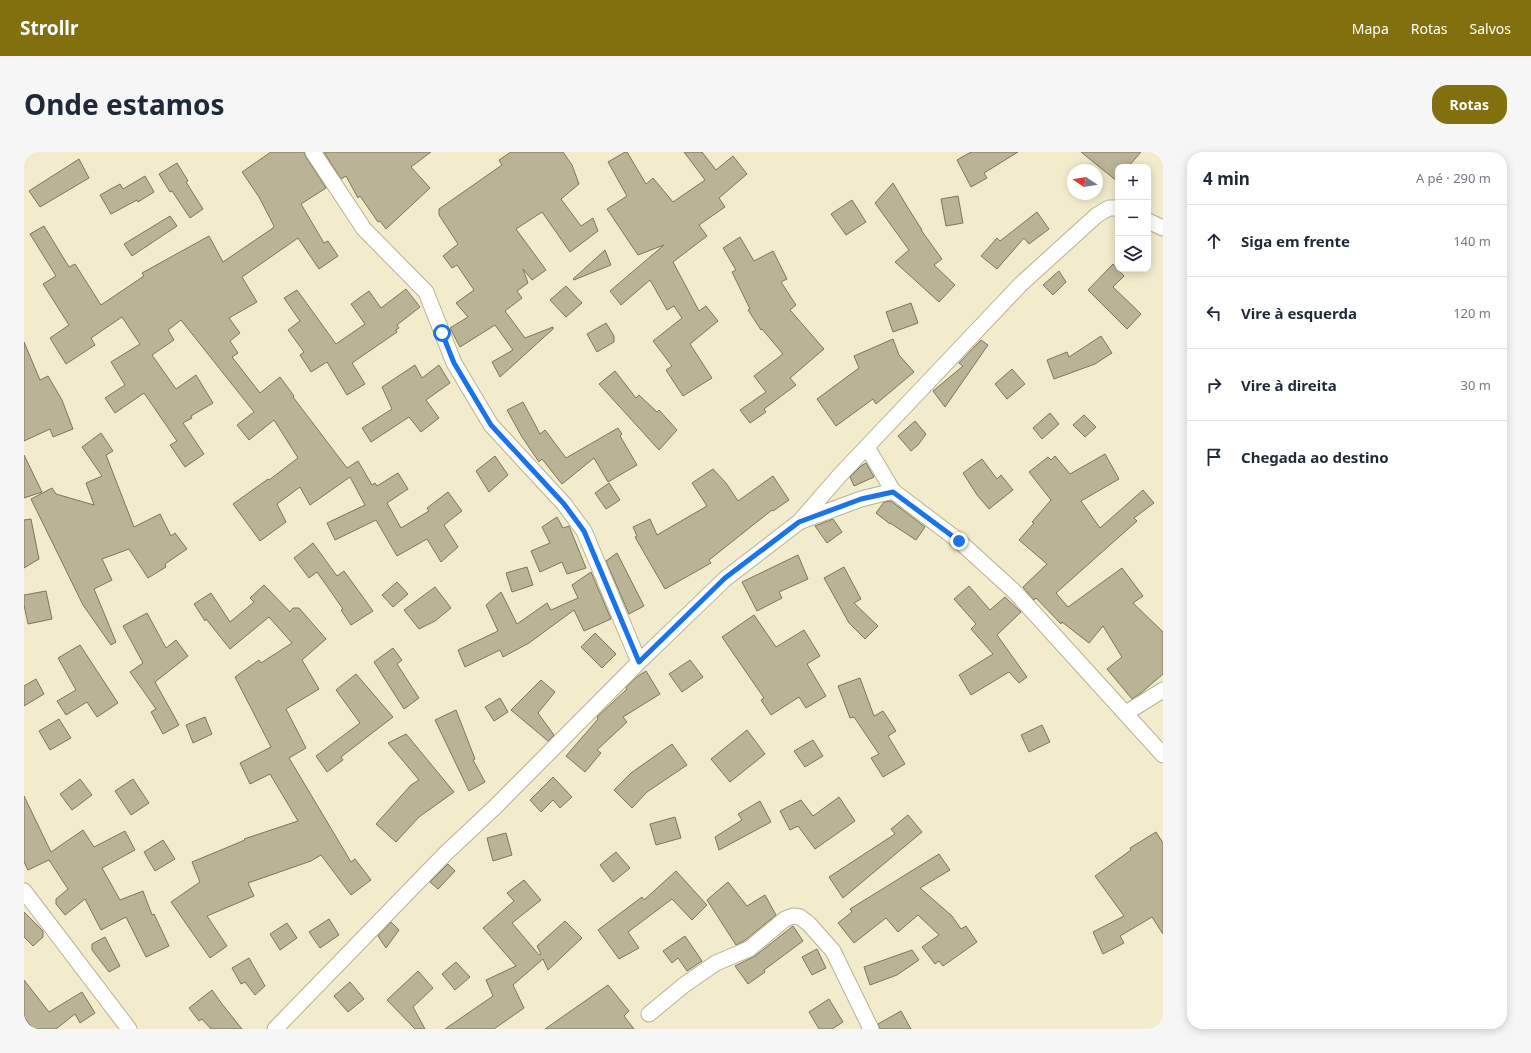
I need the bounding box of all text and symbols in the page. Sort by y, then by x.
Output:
text: Strollr [20,15,79,41]
text: Mapa [1352,19,1389,38]
text: Rotas [1411,19,1448,38]
text: Salvos [1470,19,1511,38]
text: Onde estamos [24,85,225,123]
button: Rotas [1432,85,1507,124]
north arrow [1067,164,1103,200]
map controls [1115,164,1151,272]
button: + [1115,164,1151,200]
text: 4 min [1203,167,1250,190]
text: A pé · 290 m [1416,169,1491,187]
button: − [1115,200,1151,236]
icon: ahead [1203,230,1225,252]
text: Siga em frente [1241,231,1350,251]
text: 140 m [1453,232,1491,250]
button: layers [1115,236,1151,272]
icon: left [1203,302,1225,324]
text: Vire à esquerda [1241,303,1357,323]
text: 120 m [1453,304,1491,322]
route start [433,324,451,342]
icon: right [1203,374,1225,396]
text: Vire à direita [1241,375,1337,395]
text: 30 m [1461,376,1491,394]
icon: arrive [1203,446,1225,468]
text: Chegada ao destino [1241,447,1389,467]
route end [950,532,968,550]

